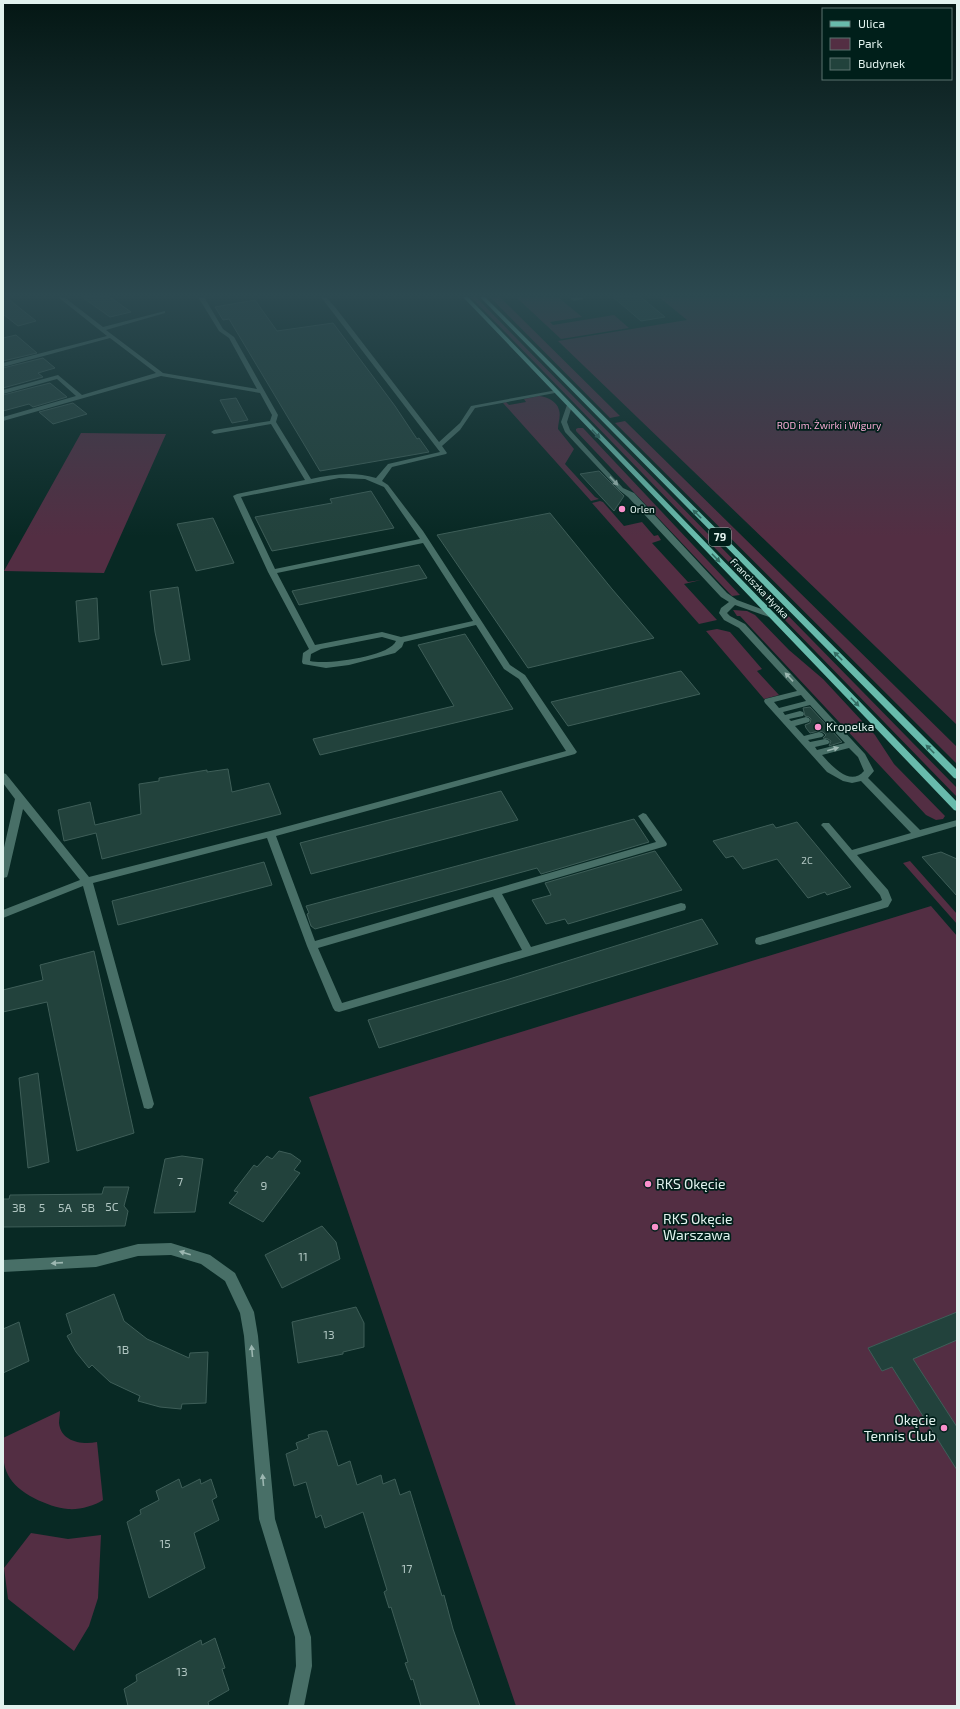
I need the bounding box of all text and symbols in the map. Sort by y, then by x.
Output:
legend [822,8,952,80]
text: Ulica [858,16,885,30]
text: Park [858,36,883,50]
text: Budynek [858,56,905,70]
park label: ROD im. Żwirki i Wigury [777,419,882,431]
one-way arrow [591,429,601,439]
one-way arrow [610,476,619,486]
place label: Orlen [630,503,655,515]
marker: Orlen [617,504,627,514]
one-way arrow [693,509,702,519]
road number: 79 [709,528,731,546]
one-way arrow [711,553,720,563]
street label: Franciszka Hynka [728,555,792,621]
one-way arrow [833,651,843,661]
one-way arrow [784,672,794,682]
one-way arrow [850,697,860,707]
place label: Kropelka [826,719,874,733]
marker: Kropelka [813,722,823,732]
one-way arrow [925,744,935,753]
one-way arrow [827,746,839,752]
house number: 2C [801,854,813,866]
house number: 7 [177,1174,183,1188]
place label: RKS Okęcie [656,1175,726,1192]
house number: 9 [261,1178,268,1192]
marker: RKS Okęcie [643,1179,653,1189]
house number: 5C [105,1199,119,1213]
house number: 3B [12,1200,26,1214]
house number: 5 [39,1200,45,1214]
house number: 5A [58,1200,72,1214]
house number: 5B [81,1200,95,1214]
place label: RKS Okęcie Warszawa [663,1210,733,1243]
marker: RKS Okęcie Warszawa [650,1222,660,1232]
house number: 11 [298,1249,308,1263]
one-way arrow [178,1250,190,1256]
one-way arrow [51,1260,63,1267]
house number: 13 [323,1327,335,1341]
house number: 1B [117,1342,129,1356]
one-way arrow [249,1345,255,1357]
place label: Okęcie Tennis Club [864,1411,936,1444]
marker: Okęcie Tennis Club [939,1423,949,1433]
one-way arrow [260,1474,266,1486]
house number: 15 [159,1536,171,1550]
house number: 17 [402,1561,412,1575]
house number: 13 [176,1664,188,1678]

